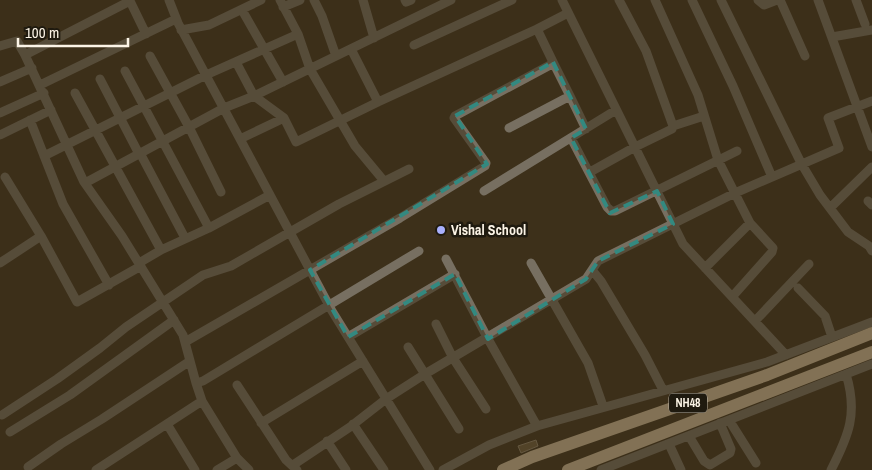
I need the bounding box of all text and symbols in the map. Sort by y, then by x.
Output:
scale bar [18,15,128,47]
text: 100 m [25,22,59,43]
place label: Vishal School [451,221,526,239]
marker: Vishal School [435,224,447,236]
road number: NH48 [669,393,707,412]

